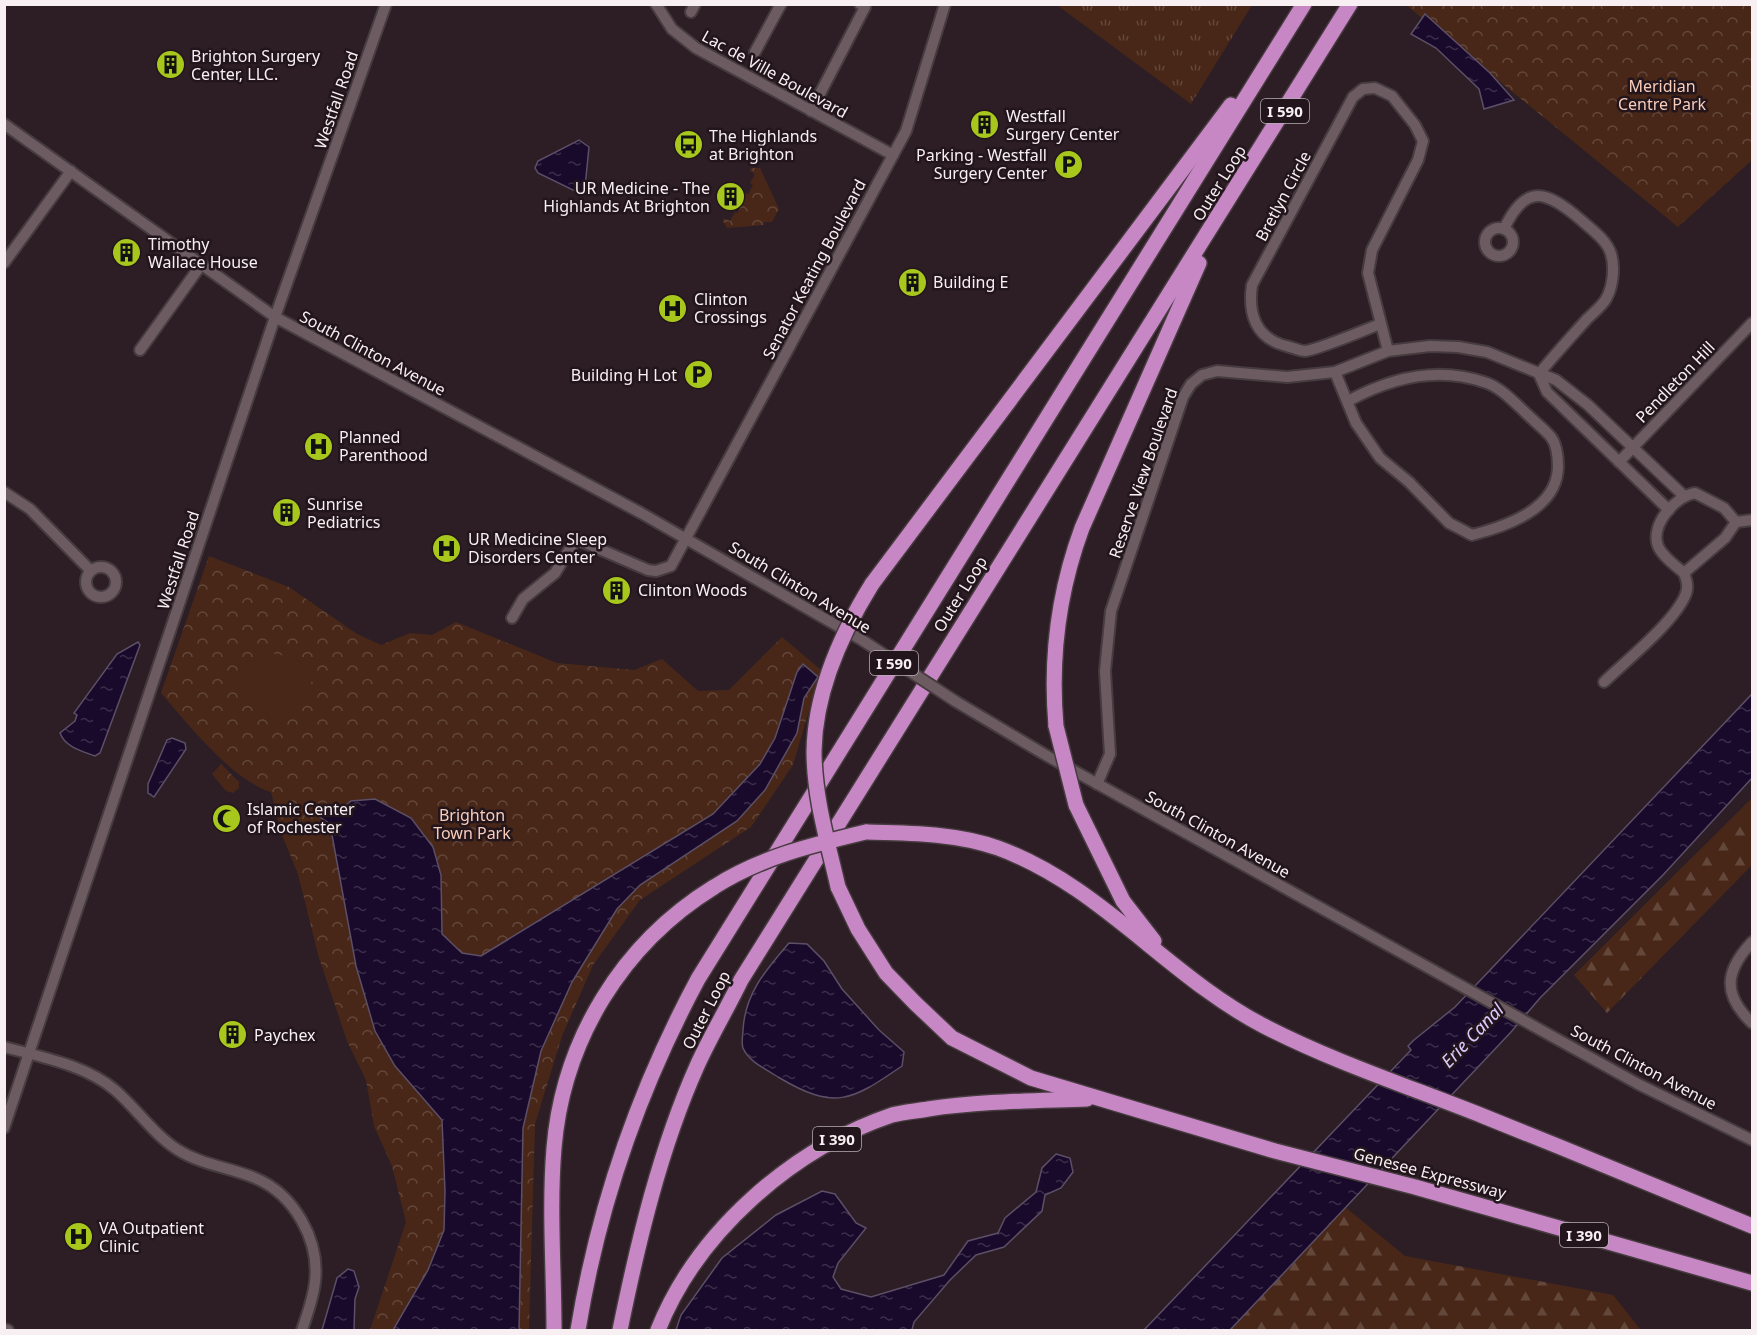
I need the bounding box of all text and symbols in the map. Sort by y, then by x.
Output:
street label: Lac de Ville Boulevard [698,25,852,123]
place label: Brighton Surgery Center, LLC. [191,45,321,85]
street label: Westfall Road [309,48,363,152]
building icon: Brighton Surgery Center, LLC. [154,49,186,81]
park label: Meridian Centre Park [1618,75,1706,115]
road number: I 590 [1261,99,1309,123]
place label: Westfall Surgery Center [1006,105,1120,145]
building icon: Westfall Surgery Center [969,109,1001,141]
place label: The Highlands at Brighton [709,125,817,165]
bus stop icon: The Highlands at Brighton [672,129,704,161]
street label: Outer Loop [1187,141,1251,225]
place label: Parking - Westfall Surgery Center [916,144,1047,184]
street label: Bretlyn Circle [1250,147,1316,245]
parking icon: Parking - Westfall Surgery Center [1052,148,1084,180]
street label: Senator Keating Boulevard [757,175,871,363]
place label: UR Medicine - The Highlands At Brighton [543,177,710,217]
building icon: UR Medicine - The Highlands At Brighton [715,181,747,213]
place label: Timothy Wallace House [148,233,258,273]
building icon: Timothy Wallace House [111,237,143,269]
building icon: Building E [896,266,928,298]
place label: Building E [933,271,1008,293]
place label: Clinton Crossings [694,288,767,328]
hospital icon: Clinton Crossings [657,292,689,324]
street label: South Clinton Avenue [296,305,450,401]
street label: Pendleton Hill [1630,336,1720,428]
parking icon: Building H Lot [682,359,714,391]
place label: Building H Lot [571,364,677,386]
street label: Reserve View Boulevard [1103,385,1183,561]
place label: Planned Parenthood [339,426,428,466]
hospital icon: Planned Parenthood [302,430,334,462]
place label: Sunrise Pediatrics [307,493,381,533]
building icon: Sunrise Pediatrics [270,497,302,529]
street label: Westfall Road [152,508,204,612]
place label: UR Medicine Sleep Disorders Center [468,528,607,568]
hospital icon: UR Medicine Sleep Disorders Center [431,532,463,564]
street label: South Clinton Avenue [725,536,875,638]
street label: Outer Loop [928,552,992,636]
building icon: Clinton Woods [601,574,633,606]
place label: Clinton Woods [638,579,747,601]
road number: I 590 [870,651,918,675]
street label: South Clinton Avenue [1142,785,1294,883]
place label: Islamic Center of Rochester [247,798,355,838]
mosque icon: Islamic Center of Rochester [210,802,242,834]
park label: Brighton Town Park [433,804,511,844]
street label: Outer Loop [677,967,735,1053]
water label: Erie Canal [1435,997,1509,1072]
building icon: Paychex [217,1019,249,1051]
street label: South Clinton Avenue [1567,1019,1721,1115]
place label: Paychex [254,1024,316,1046]
road number: I 390 [813,1127,861,1151]
street label: Genesee Expressway [1351,1142,1509,1204]
place label: VA Outpatient Clinic [99,1217,204,1257]
hospital icon: VA Outpatient Clinic [62,1221,94,1253]
road number: I 390 [1560,1223,1608,1247]

